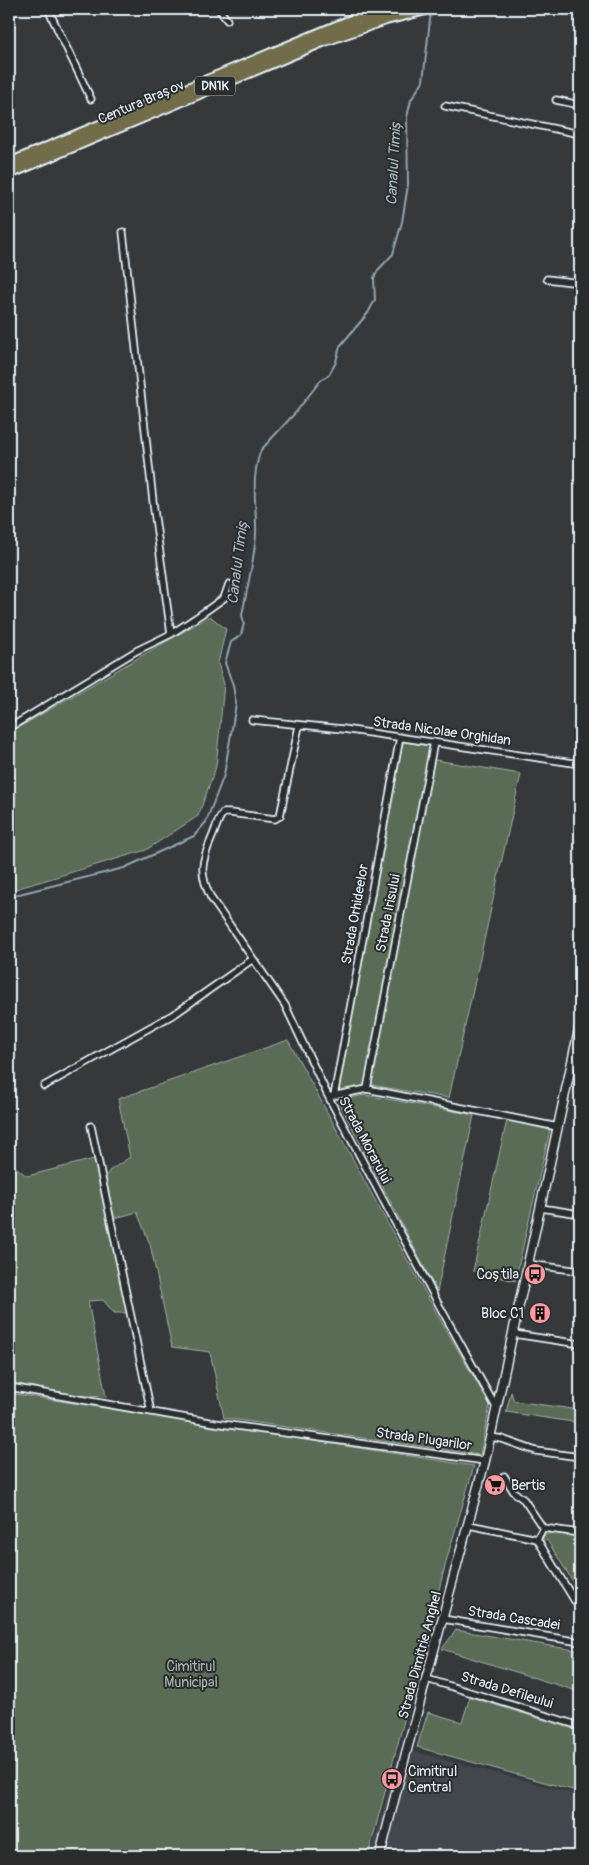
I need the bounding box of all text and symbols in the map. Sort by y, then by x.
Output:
street label: Centura Brașov [95,76,187,128]
road number: DN1K [195,76,235,95]
water label: Canalul Timiș [382,120,406,206]
water label: Canalul Timiș [223,519,253,605]
street label: Strada Nicolae Orghidan [372,713,512,749]
street label: Strada Orhideelor [338,863,372,965]
street label: Strada Irisului [372,872,404,953]
street label: Strada Morarului [335,1094,395,1187]
bus stop icon: Coștila [523,1262,547,1286]
place label: Coștila [476,1266,519,1283]
building icon: Bloc C1 [528,1301,552,1325]
place label: Bloc C1 [481,1305,524,1322]
street label: Strada Plugarilor [375,1424,473,1454]
supermarket icon: Bertis [483,1473,507,1497]
place label: Bertis [511,1477,546,1494]
street label: Strada Dimitrie Anghel [395,1589,445,1721]
street label: Strada Cascadei [467,1602,562,1634]
park label: Cimitirul Municipal [164,1658,218,1691]
street label: Strada Defileului [459,1668,556,1712]
place label: Cimitirul Central [408,1763,457,1796]
bus stop icon: Cimitirul Central [380,1767,404,1791]

